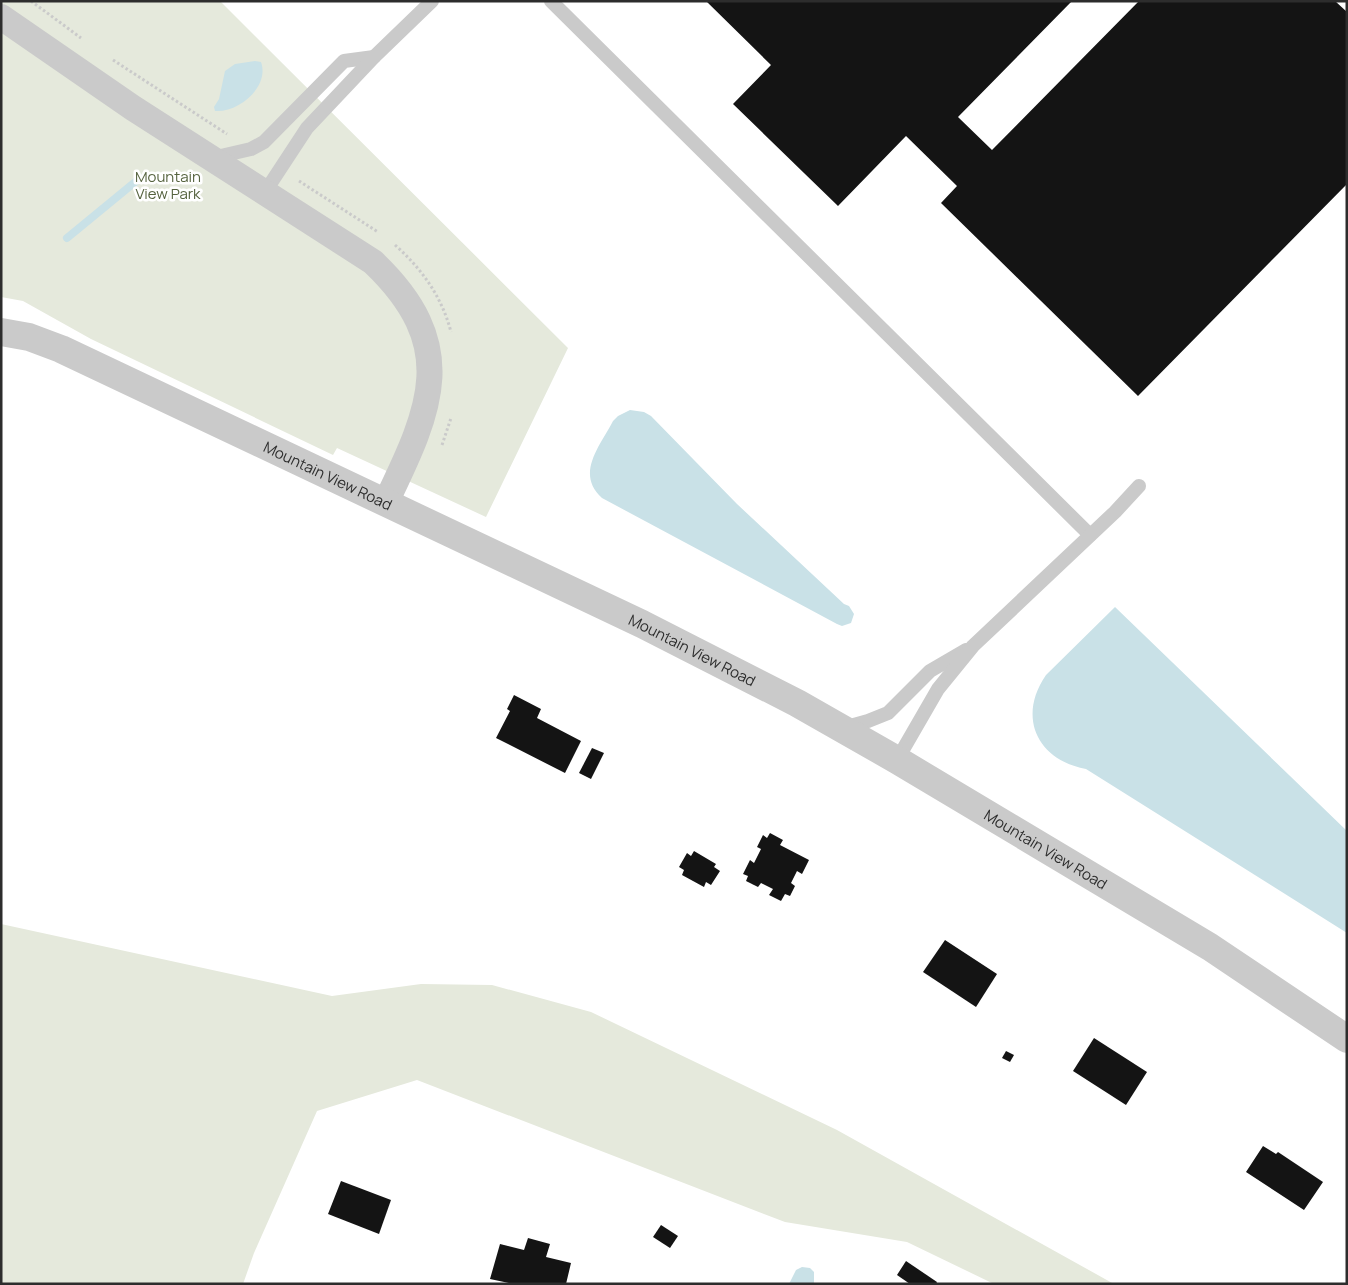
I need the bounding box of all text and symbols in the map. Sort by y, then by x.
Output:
park label: Mountain View Park [135,166,201,204]
street label: Mountain View Road [260,436,396,515]
street label: Mountain View Road [625,609,760,691]
street label: Mountain View Road [980,804,1111,894]

